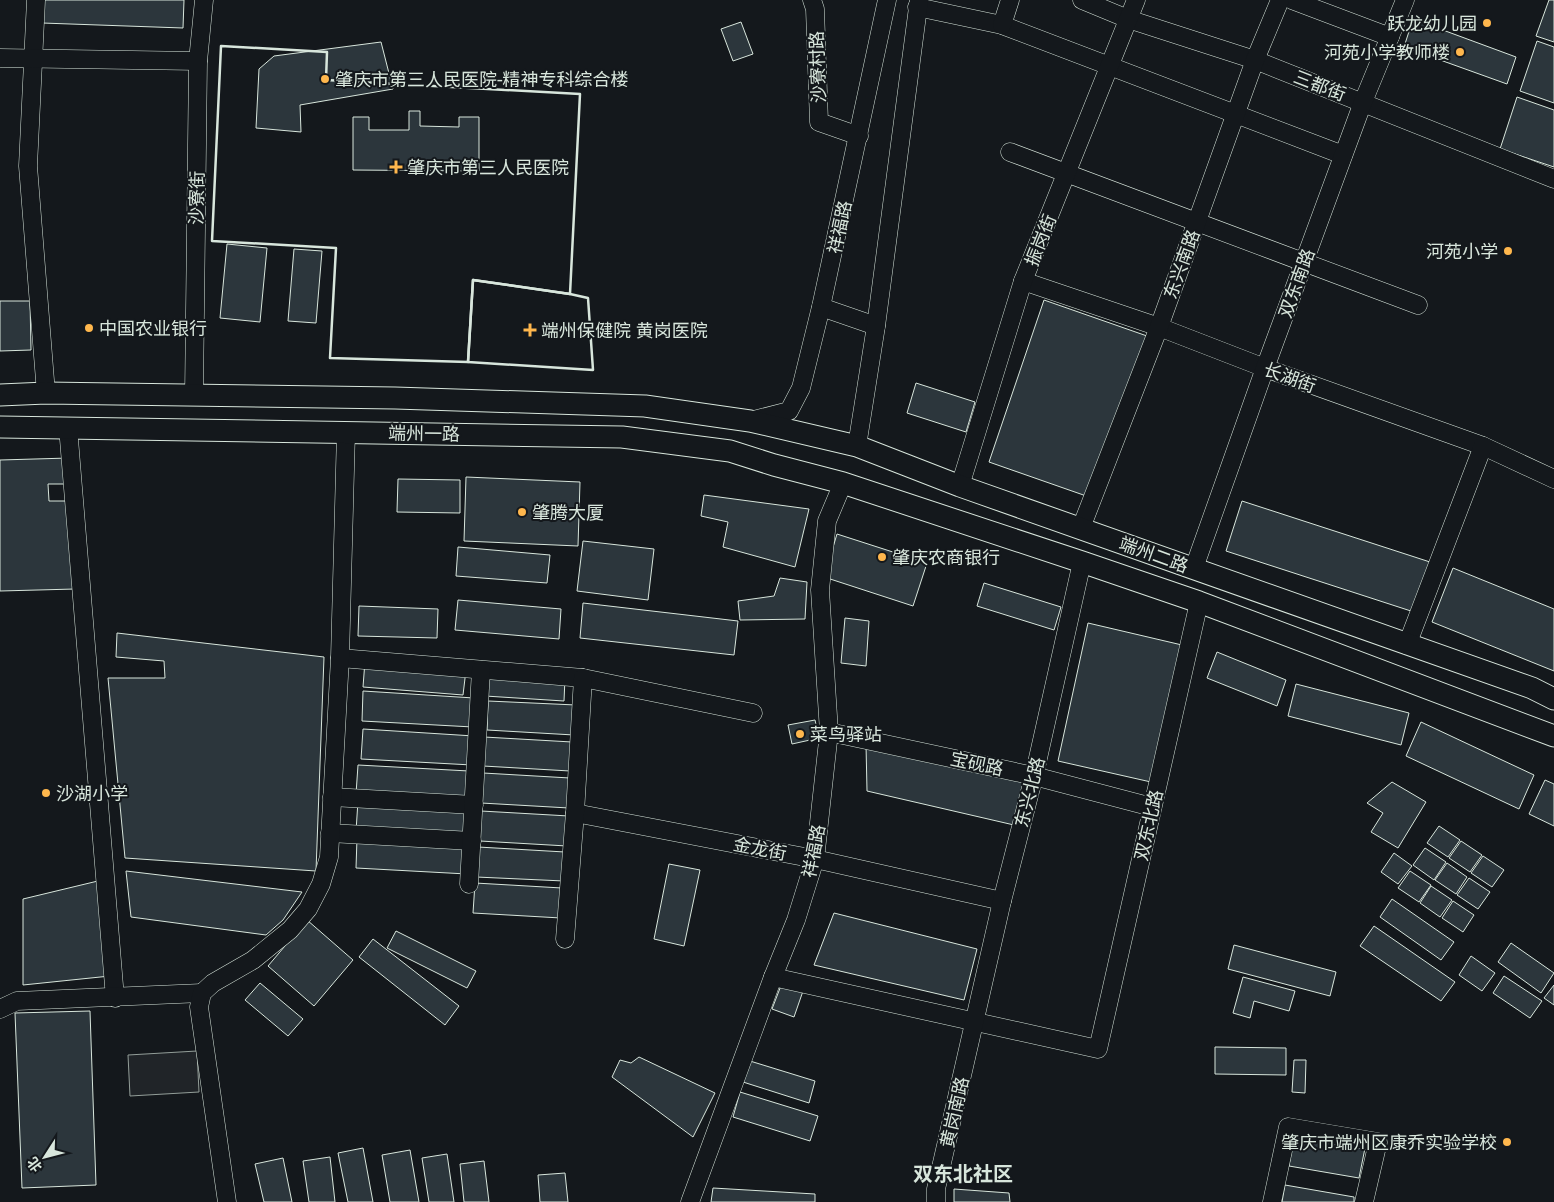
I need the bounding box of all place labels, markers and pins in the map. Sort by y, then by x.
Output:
place label: 跃龙幼儿园 [1387,11,1477,35]
marker: 跃龙幼儿园 [1481,17,1493,29]
place label: 河苑小学教师楼 [1324,40,1450,64]
marker: 河苑小学教师楼 [1454,46,1466,58]
place label: 肇庆市第三人民医院-精神专科综合楼 [335,67,629,91]
marker: 肇庆市第三人民医院-精神专科综合楼 [319,73,331,85]
place label: 肇庆市第三人民医院 [407,155,569,179]
marker: 肇庆市第三人民医院 [389,160,403,174]
place label: 河苑小学 [1426,239,1498,263]
marker: 河苑小学 [1502,245,1514,257]
place label: 中国农业银行 [99,316,207,340]
place label: 端州保健院 黄岗医院 [541,318,708,342]
marker: 中国农业银行 [83,322,95,334]
marker: 端州保健院 黄岗医院 [523,323,537,337]
place label: 肇腾大厦 [532,500,604,524]
marker: 肇腾大厦 [516,506,528,518]
place label: 肇庆农商银行 [892,545,1000,569]
marker: 肇庆农商银行 [876,551,888,563]
place label: 菜鸟驿站 [810,722,882,746]
marker: 菜鸟驿站 [794,728,806,740]
place label: 沙湖小学 [56,781,128,805]
marker: 沙湖小学 [40,787,52,799]
place label: 肇庆市端州区康乔实验学校 [1281,1130,1497,1154]
marker: 肇庆市端州区康乔实验学校 [1501,1136,1513,1148]

